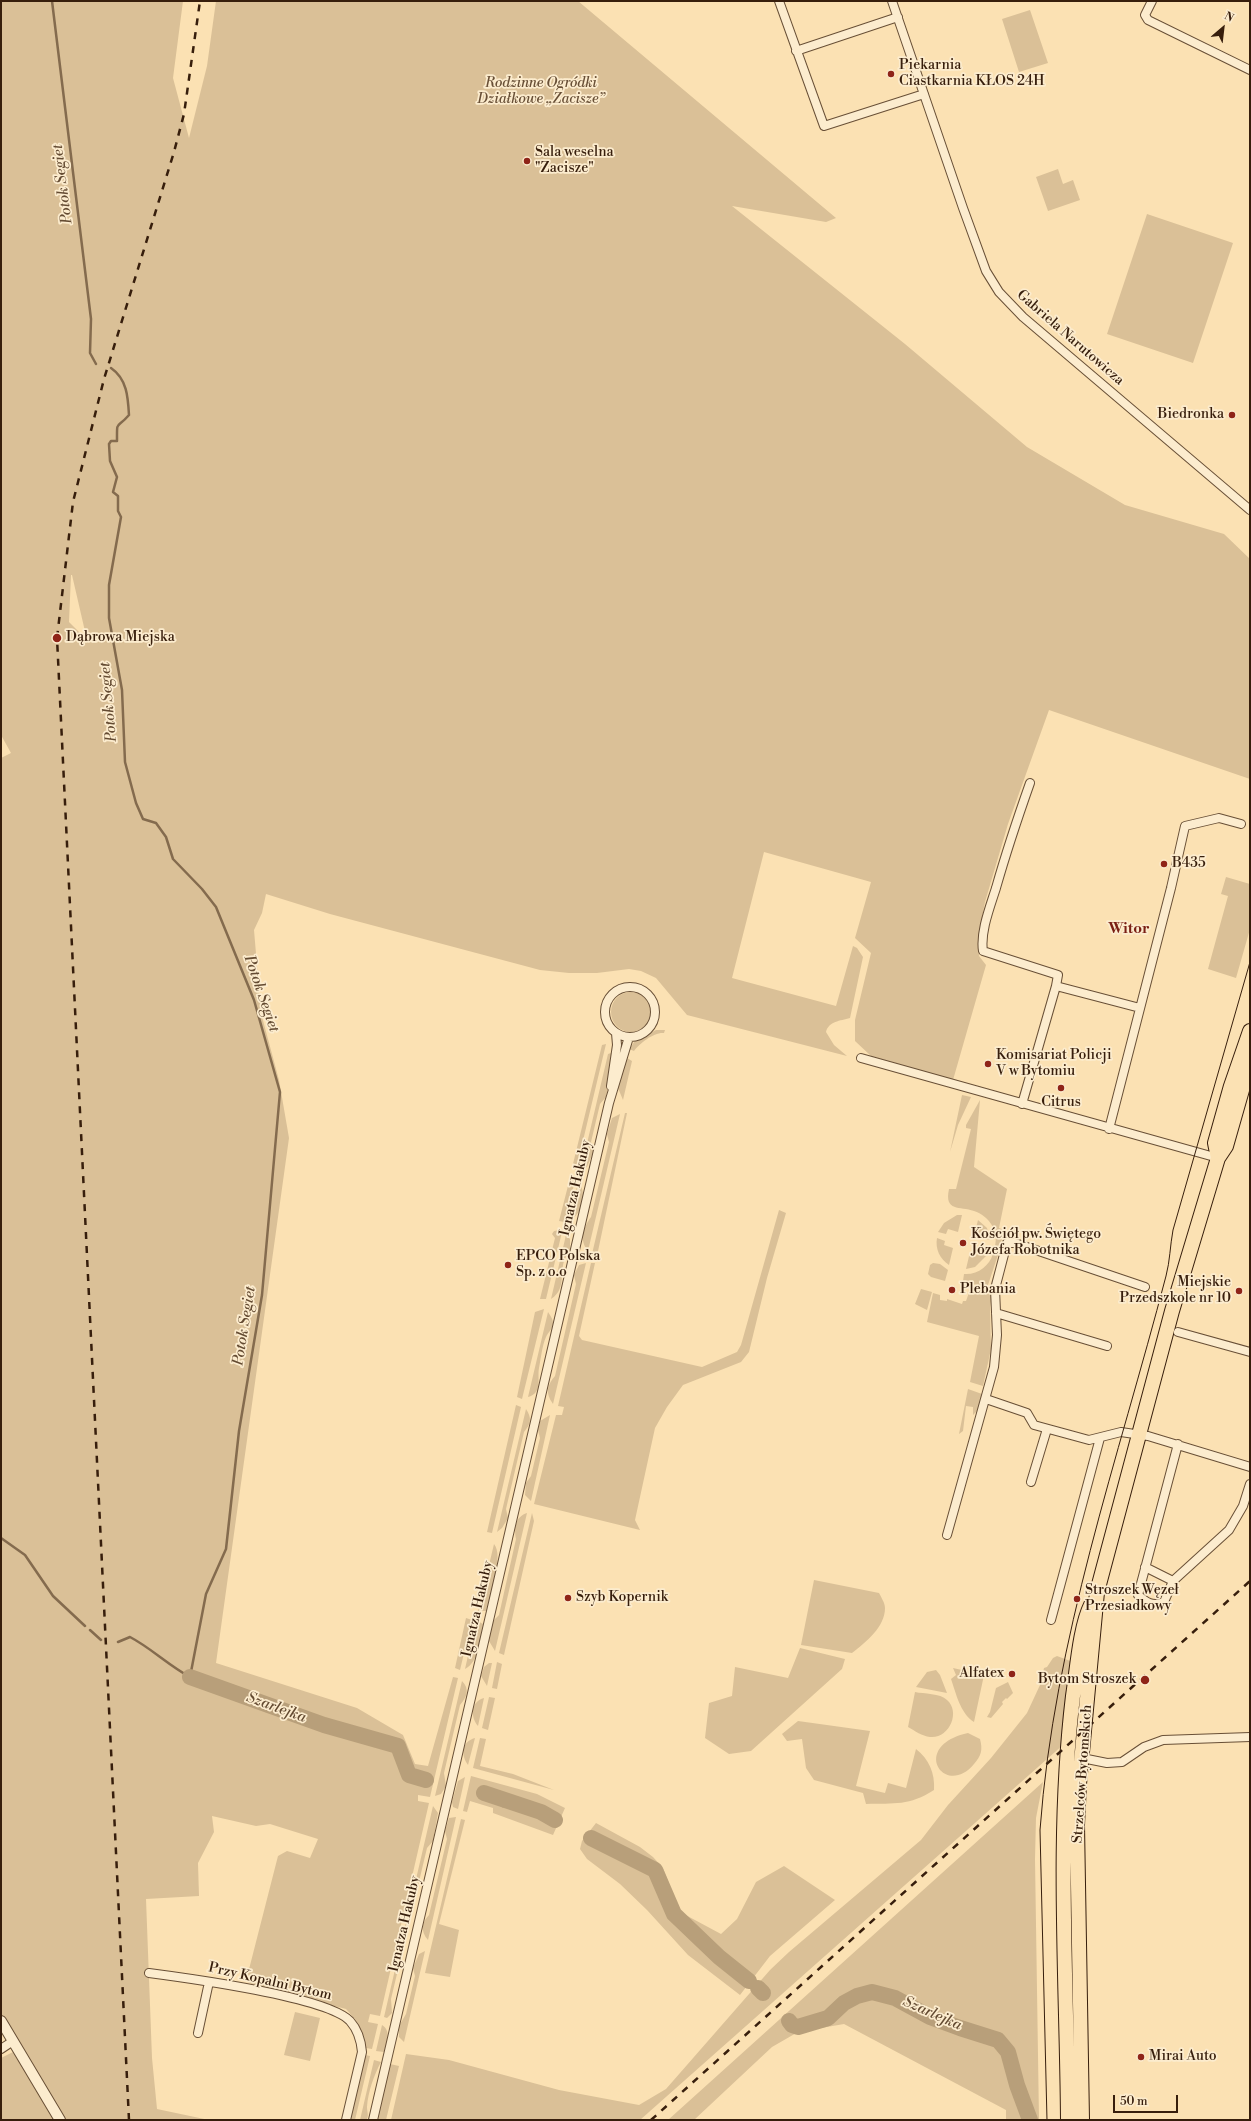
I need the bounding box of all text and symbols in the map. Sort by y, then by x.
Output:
north arrow [1203,8,1243,48]
text: N [1221,9,1236,26]
place label: Piekarnia Ciastkarnia KŁOS 24H [899,58,1045,90]
marker: Piekarnia Ciastkarnia KŁOS 24H [886,69,896,79]
park label: Rodzinne Ogródki Działkowe „Zacisze” [477,76,605,108]
water label: Potok Segiet [49,143,77,225]
place label: Sala weselna "Zacisze" [535,145,614,178]
marker: Sala weselna "Zacisze" [522,156,532,166]
street label: Gabriela Narutowicza [1013,287,1127,389]
place label: Biedronka [1158,407,1224,423]
marker: Biedronka [1227,410,1237,420]
place label: Dąbrowa Miejska [66,630,175,646]
marker: Dąbrowa Miejska [51,632,63,644]
water label: Potok Segiet [97,661,121,743]
place label: B435 [1172,856,1206,872]
marker: B435 [1159,859,1169,869]
district label: Witor [1108,920,1150,938]
water label: Potok Segiet [239,953,283,1035]
place label: Komisariat Policji V w Bytomiu [996,1048,1111,1080]
marker: Komisariat Policji V w Bytomiu [983,1059,993,1069]
marker: Citrus [1056,1083,1066,1093]
place label: Citrus [1041,1095,1081,1111]
street label: Ignatza Hakuby [557,1138,595,1238]
place label: Kościół pw. Świętego Józefa Robotnika [971,1227,1101,1260]
marker: Kościół pw. Świętego Józefa Robotnika [958,1238,968,1248]
place label: EPCO Polska Sp. z o.o [516,1249,600,1282]
marker: EPCO Polska Sp. z o.o [503,1260,513,1270]
place label: Miejskie Przedszkole nr 10 [1120,1275,1231,1308]
place label: Plebania [960,1282,1016,1298]
water label: Potok Segiet [230,1285,260,1367]
marker: Plebania [947,1285,957,1295]
marker: Miejskie Przedszkole nr 10 [1234,1286,1244,1296]
street label: Ignatza Hakuby [459,1559,497,1659]
place label: Stroszek Węzeł Przesiadkowy [1085,1583,1179,1616]
place label: Szyb Kopernik [576,1590,668,1606]
marker: Szyb Kopernik [563,1593,573,1603]
marker: Stroszek Węzeł Przesiadkowy [1072,1594,1082,1604]
place label: Alfatex [959,1666,1004,1682]
marker: Alfatex [1007,1669,1017,1679]
place label: Bytom Stroszek [1038,1672,1136,1688]
marker: Bytom Stroszek [1139,1674,1151,1686]
water label: Szarlejka [244,1689,308,1727]
street label: Strzelców Bytomskich [1070,1704,1096,1844]
street label: Ignatza Hakuby [386,1874,424,1974]
street label: Przy Kopalni Bytom [207,1960,333,2004]
water label: Szarlejka [900,1993,964,2035]
place label: Mirai Auto [1149,2049,1217,2065]
marker: Mirai Auto [1136,2052,1146,2062]
scale bar [1115,2087,1180,2113]
text: 50 m [1120,2094,1148,2109]

